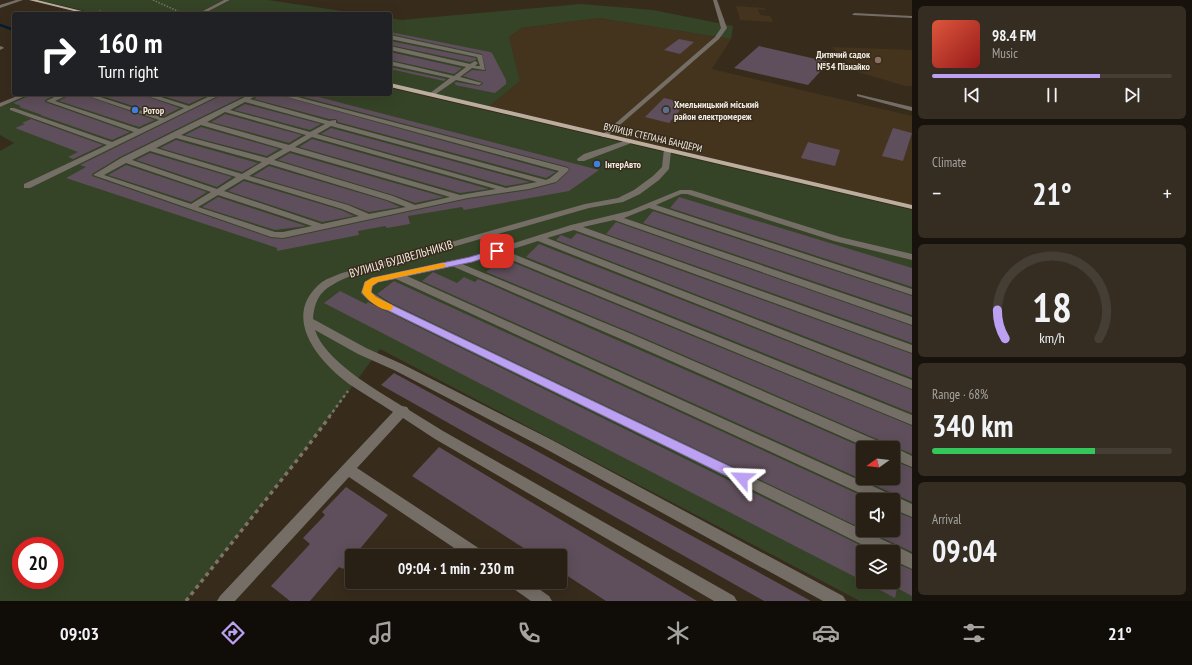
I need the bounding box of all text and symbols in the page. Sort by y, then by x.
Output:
text: 160 m [98,24,162,61]
text: 98.4 FM [992,26,1036,45]
icon: right [32,28,84,80]
text: Music [992,45,1018,62]
place label: Дитячий садок №54 Пізнайко [816,48,871,73]
marker: Дитячий садок №54 Пізнайко [873,55,883,65]
text: Turn right [98,60,158,83]
icon: previous [961,84,983,106]
icon: pause [1041,84,1063,106]
icon: next [1121,84,1143,106]
place label: Хмельницький міський район електромереж [674,98,759,123]
place label: Ротор [143,104,165,117]
marker: Ротор [130,105,140,115]
marker: Хмельницький міський район електромереж [661,105,671,115]
street label: ВУЛИЦЯ СТЕПАНА БАНДЕРИ [602,120,704,155]
text: Climate [932,154,966,171]
place label: ІнтерАвто [605,158,642,171]
marker: ІнтерАвто [592,159,602,169]
text: 21° [1032,174,1072,213]
text: − [932,179,941,207]
text: + [1163,179,1172,207]
pin [480,234,514,268]
street label: ВУЛИЦЯ БУДІВЕЛЬНИКІВ [347,236,455,281]
icon: arrive [486,240,508,262]
text: 18 [1032,279,1072,332]
text: km/h [1039,327,1065,346]
text: Range · 68% [932,386,988,403]
text: 340 km [932,406,1013,445]
north arrow [856,441,900,485]
map controls [856,441,900,589]
position arrow [721,457,763,499]
button: sound [856,493,900,537]
text: Arrival [932,511,961,528]
text: 09:04 [932,531,997,570]
speed limit sign: 20 [12,537,64,589]
button: layers [856,545,900,589]
text: 09:04 · 1 min · 230 m [398,559,514,578]
icon: directions [219,619,247,647]
icon: music [367,619,395,647]
icon: phone [515,619,543,647]
icon: climate [664,619,692,647]
icon: car [812,619,840,647]
icon: filters [960,619,988,647]
text: 09:03 [60,622,99,645]
text: 21° [1108,622,1132,645]

